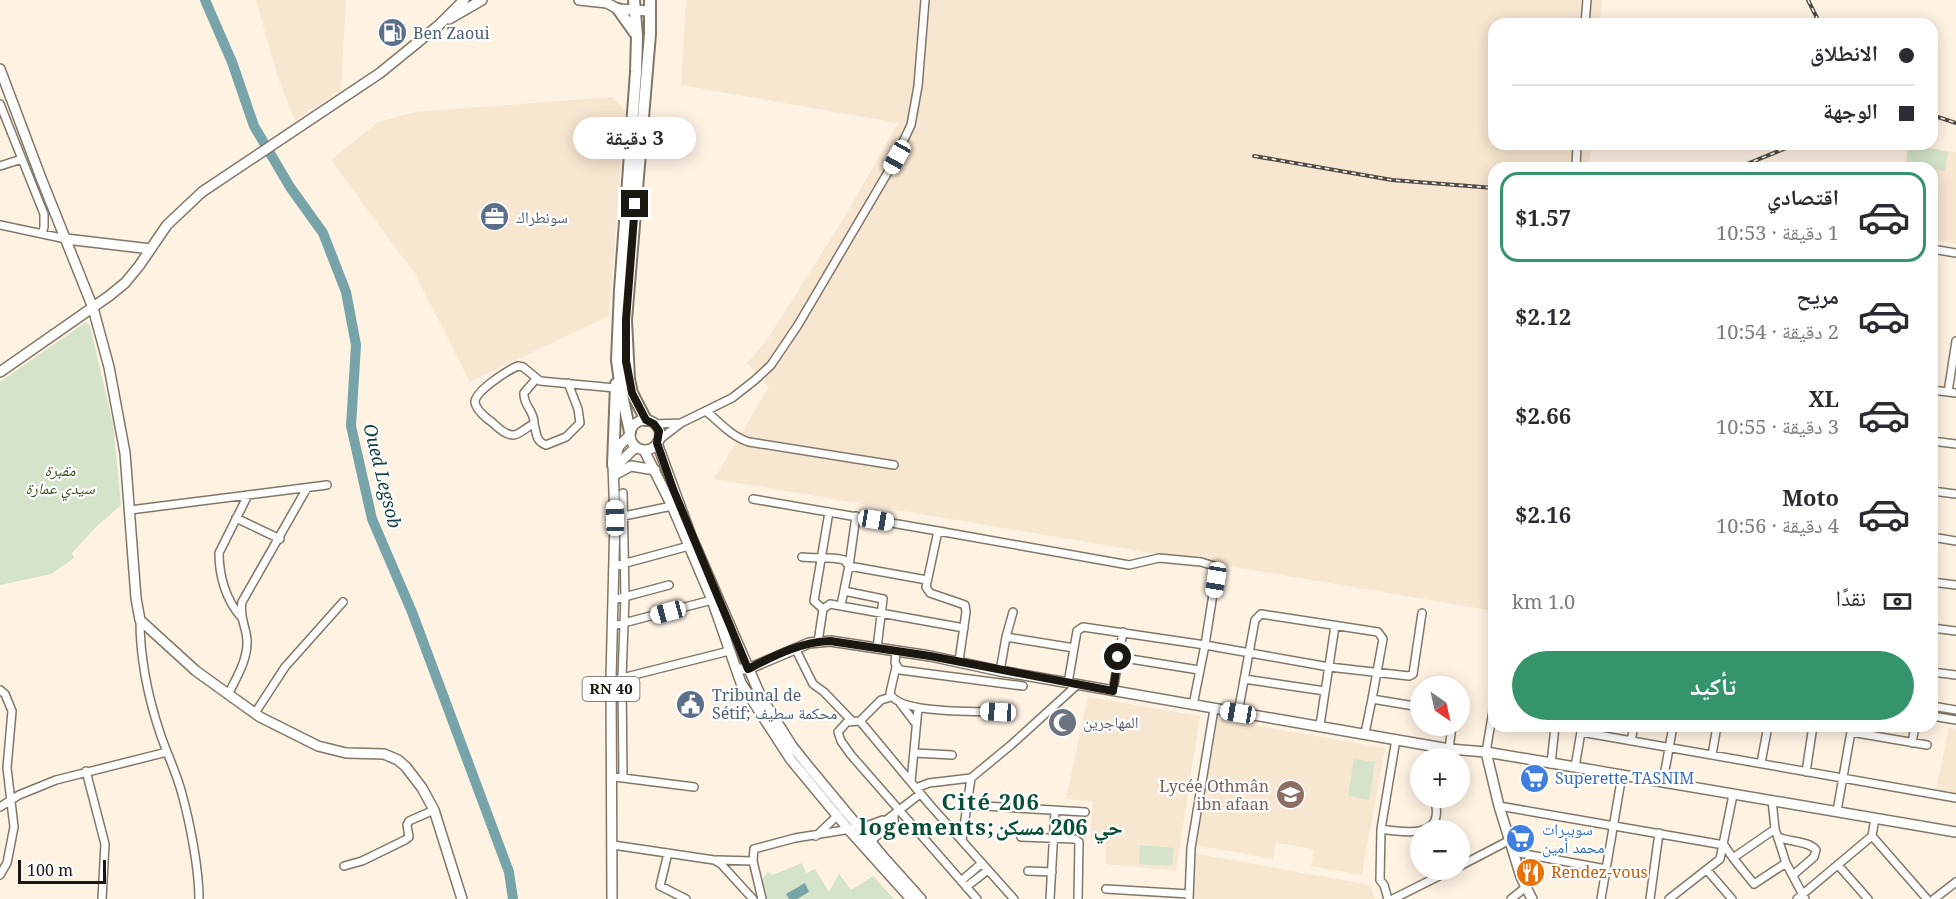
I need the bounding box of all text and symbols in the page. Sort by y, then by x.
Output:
fuel station icon: Ben Zaoui [376,17,408,49]
place label: Ben Zaoui [413,22,490,44]
text: الانطلاق [1810,37,1878,67]
text: الوجهة [1823,95,1878,125]
callout: 3 دقيقة [574,117,696,159]
text: 3 دقيقة [605,124,664,151]
car [880,137,914,177]
text: اقتصادي [1767,181,1839,211]
route end [621,190,648,217]
icon: car [1857,190,1911,244]
office icon: سونطراك [479,201,511,233]
text: $1.57 [1515,202,1571,232]
place label: سونطراك [516,206,568,228]
text: 1 دقيقة · 10:53 [1716,219,1839,246]
text: مريح [1796,280,1839,310]
icon: car [1857,289,1911,343]
text: $2.12 [1515,301,1571,331]
text: 2 دقيقة · 10:54 [1716,318,1839,345]
text: XL [1808,383,1839,413]
icon: car [1857,388,1911,442]
text: $2.66 [1515,400,1571,430]
text: 3 دقيقة · 10:55 [1716,413,1839,440]
water label: Oued Legsob [358,421,408,531]
park label: مقبرة سيدي عمارة [25,459,95,501]
text: Moto [1782,482,1839,512]
icon: car [1857,487,1911,541]
text: $2.16 [1515,499,1571,529]
car [606,500,624,536]
car [857,508,895,532]
text: 4 دقيقة · 10:56 [1716,512,1839,539]
car [1204,561,1228,599]
text: نقدًا [1836,582,1866,612]
icon: cash [1881,585,1914,618]
text: 1.0 km [1512,588,1575,615]
car [648,599,688,625]
route start [1104,643,1131,670]
button: تأكيد [1512,651,1914,720]
north arrow [1410,676,1470,736]
map controls [1410,676,1470,880]
road number: RN 40 [582,677,640,701]
place label: Tribunal de Sétif; محكمة سطيف [712,684,837,724]
public building icon: Tribunal de Sétif; محكمة سطيف [675,688,707,720]
car [1219,701,1257,725]
car [980,702,1016,722]
mosque icon: المهاجرين [1046,706,1078,738]
place label: المهاجرين [1083,711,1138,733]
button: + [1410,748,1470,808]
supermarket icon: Superette TASNIM [1518,762,1550,794]
place label: Superette TASNIM [1555,767,1694,789]
place label: Lycée Othmân ibn afaan [1159,775,1269,815]
school or university icon: Lycée Othmân ibn afaan [1274,779,1306,811]
district label: Cité 206 logements;حي 206 مسكن [859,786,1123,844]
place label: سوبيرات محمد أمين [1542,818,1605,858]
button: − [1410,820,1470,880]
supermarket icon: سوبيرات محمد أمين [1505,822,1537,854]
restaurant icon: Rendez-vous [1514,856,1546,888]
scale bar [18,857,106,884]
text: 100 m [27,859,73,881]
place label: Rendez-vous [1551,861,1648,883]

